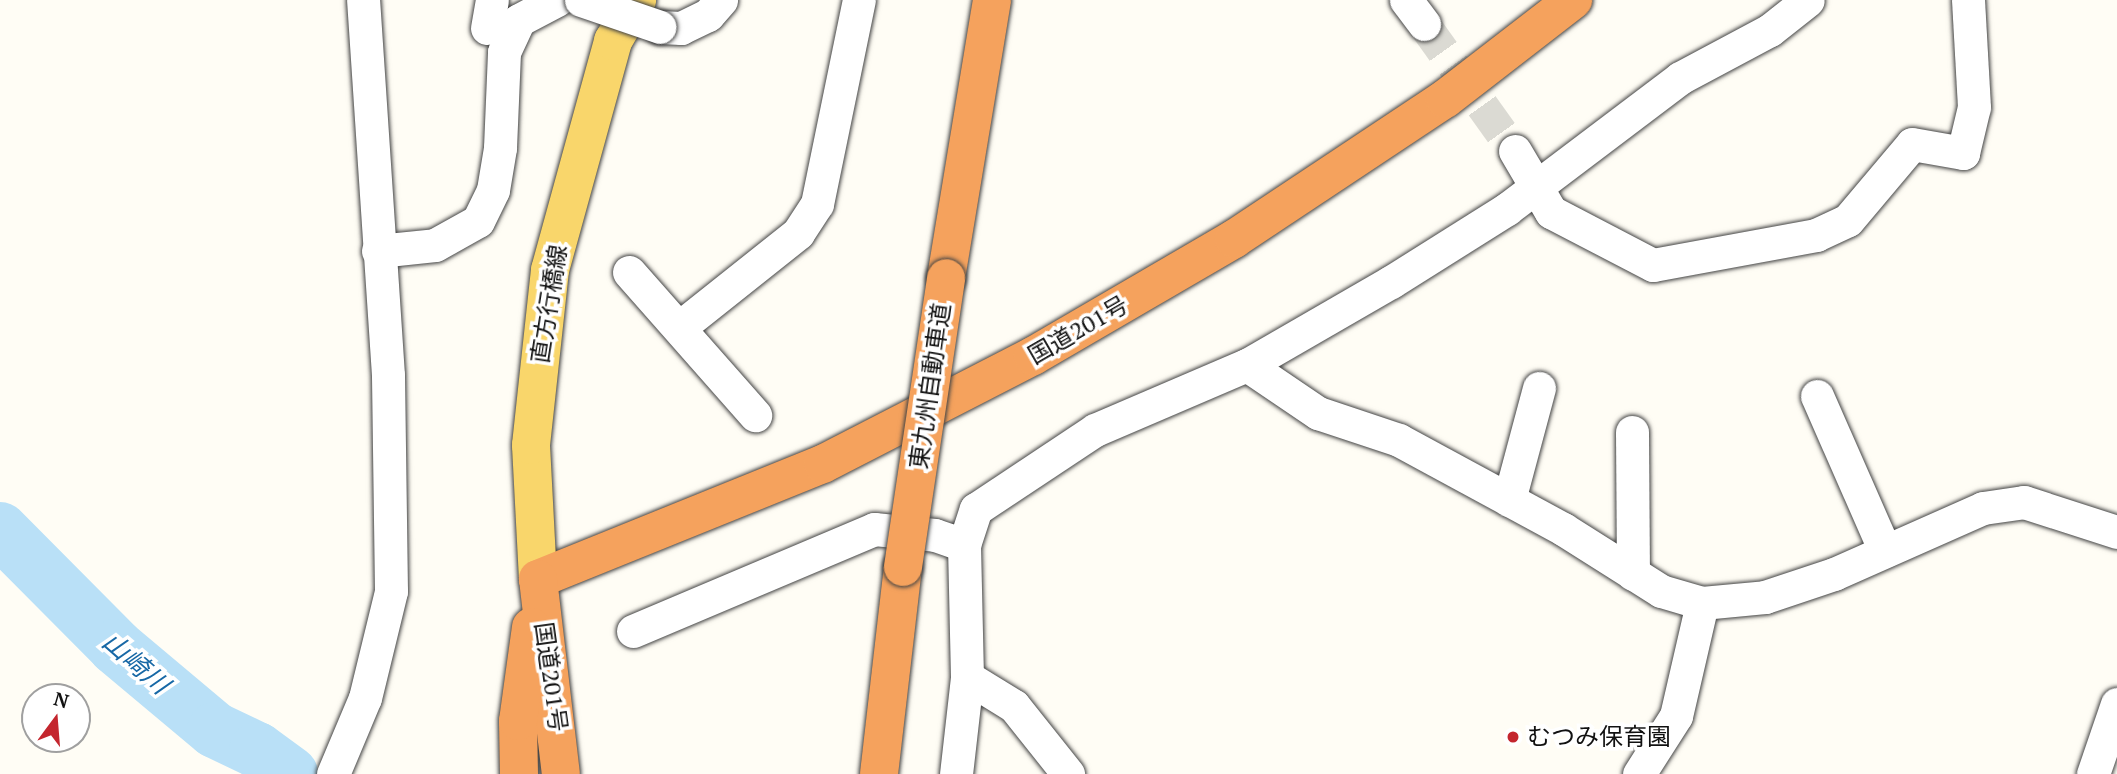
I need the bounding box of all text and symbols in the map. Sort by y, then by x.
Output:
street label: 直方行橋線 [525,242,573,366]
street label: 国道201号 [1023,290,1133,370]
street label: 東九州自動車道 [904,301,956,471]
street label: 国道201号 [529,620,573,734]
water label: 山崎川 [96,626,176,700]
north arrow [21,683,91,753]
text: N [51,685,72,713]
place label: むつみ保育園 [1527,723,1671,751]
marker: むつみ保育園 [1505,729,1521,745]

